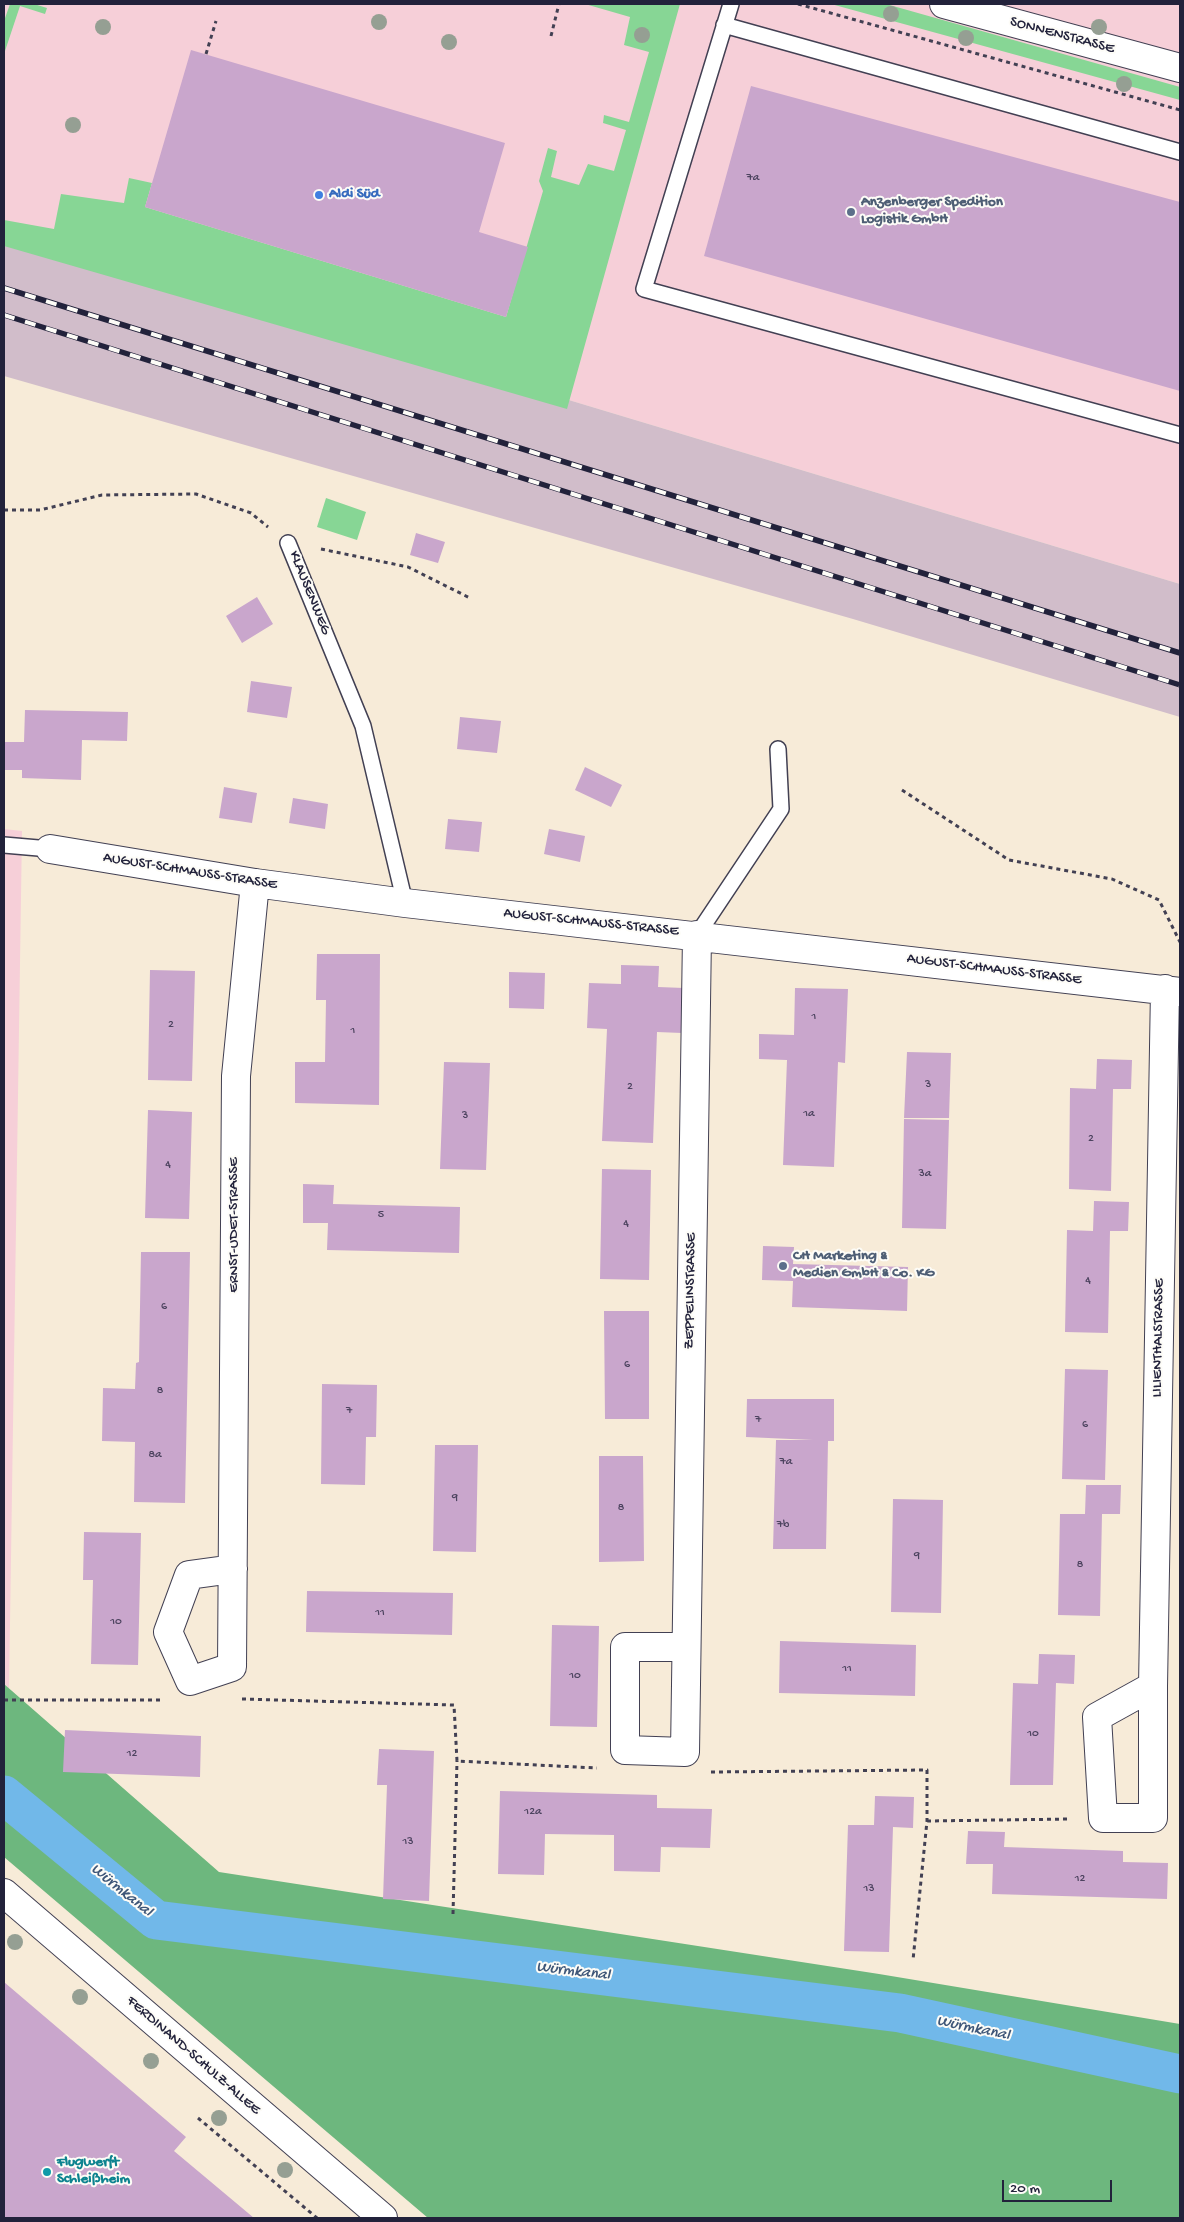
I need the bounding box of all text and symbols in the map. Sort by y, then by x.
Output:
street label: SONNENSTRASSE [1008,13,1116,59]
house number: 7a [747,171,759,185]
place label: Aldi Süd [329,186,380,204]
marker: Aldi Süd [313,189,325,201]
place label: Anzenberger Spedition Logistik GmbH [861,194,1003,229]
marker: Anzenberger Spedition Logistik GmbH [845,206,857,218]
street label: KLAUSENWEG [284,548,334,638]
street label: AUGUST-SCHMAUSS-STRASSE [102,849,278,895]
street label: AUGUST-SCHMAUSS-STRASSE [503,905,679,941]
street label: AUGUST-SCHMAUSS-STRASSE [906,950,1082,990]
house number: 1 [812,1010,816,1024]
house number: 2 [168,1018,174,1032]
house number: 1 [351,1024,355,1038]
house number: 3 [925,1078,931,1092]
house number: 2 [627,1080,633,1094]
house number: 1a [803,1107,815,1121]
house number: 3 [462,1109,468,1123]
house number: 2 [1088,1132,1094,1146]
street label: ERNST-UDET-STRASSE [226,1157,244,1293]
house number: 4 [165,1158,171,1172]
house number: 3a [919,1167,931,1181]
house number: 5 [378,1208,384,1222]
house number: 4 [623,1217,629,1231]
street label: ZEPPELINSTRASSE [681,1233,701,1349]
place label: CH Marketing & Medien GmbH & Co. KG [793,1248,934,1283]
marker: CH Marketing & Medien GmbH & Co. KG [777,1260,789,1272]
house number: 4 [1085,1274,1091,1288]
street label: LILIENTHALSTRASSE [1149,1279,1169,1397]
house number: 6 [161,1300,167,1314]
house number: 6 [624,1358,630,1372]
house number: 8 [157,1384,163,1398]
house number: 7 [346,1404,352,1418]
house number: 7 [755,1413,761,1427]
house number: 6 [1082,1418,1088,1432]
house number: 8a [148,1448,162,1462]
house number: 7a [780,1455,792,1469]
house number: 9 [452,1491,458,1505]
house number: 8 [618,1501,624,1515]
house number: 7b [777,1518,789,1532]
house number: 9 [914,1549,920,1563]
house number: 8 [1077,1558,1083,1572]
house number: 11 [375,1606,385,1620]
house number: 10 [110,1615,122,1629]
house number: 11 [842,1662,852,1676]
house number: 10 [569,1669,581,1683]
house number: 10 [1027,1727,1039,1741]
house number: 12 [127,1747,137,1761]
house number: 12a [524,1805,542,1819]
house number: 13 [402,1835,414,1849]
water label: Würmkanal [86,1860,156,1922]
house number: 12 [1075,1872,1085,1886]
house number: 13 [863,1882,875,1896]
water label: Würmkanal [535,1958,611,1986]
street label: FERDINAND-SCHULZ-ALLEE [122,1993,264,2119]
water label: Würmkanal [935,2012,1011,2046]
place label: Flugwerft Schleißheim [57,2154,130,2189]
marker: Flugwerft Schleißheim [41,2166,53,2178]
scale bar [1004,2170,1114,2202]
text: 20 m [1010,2180,1040,2198]

